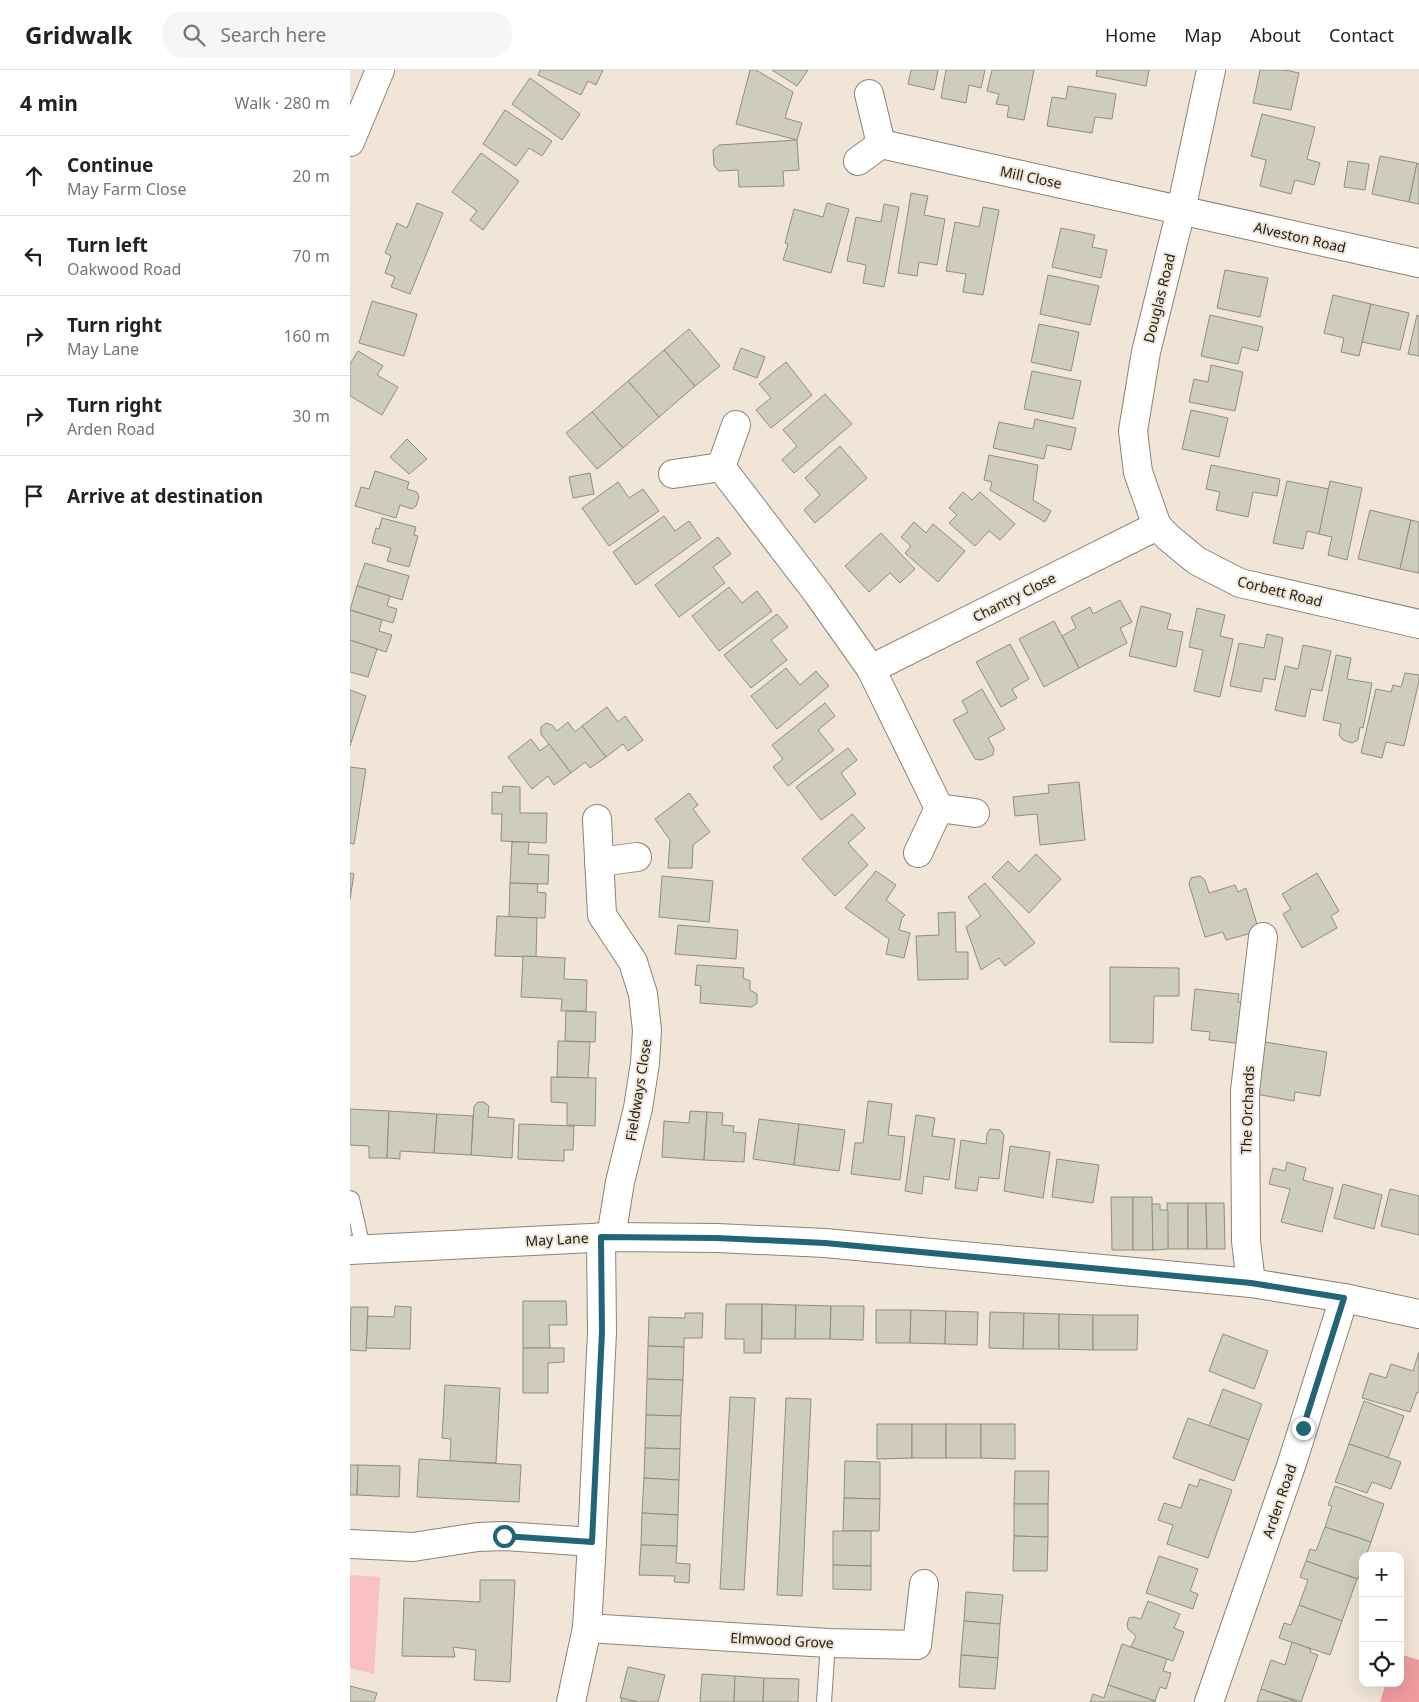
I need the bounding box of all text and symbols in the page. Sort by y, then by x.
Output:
search box [162,12,512,57]
text: Gridwalk [25,18,132,51]
icon: search [180,21,208,49]
text: Search here [220,22,326,48]
text: Home [1105,23,1156,47]
text: Map [1184,23,1222,47]
text: About [1250,23,1301,47]
text: Contact [1329,23,1394,47]
text: 4 min [20,89,78,117]
text: Walk · 280 m [235,92,330,114]
text: Continue [67,152,153,178]
street label: Mill Close [998,161,1064,193]
icon: ahead [20,162,48,190]
text: 20 m [293,165,330,187]
text: May Farm Close [67,178,186,200]
street label: Alveston Road [1252,217,1348,257]
text: Turn left [67,232,148,258]
icon: left [20,242,48,270]
text: 70 m [293,245,330,267]
street label: Douglas Road [1139,251,1179,345]
text: Oakwood Road [67,258,181,280]
text: Turn right [67,312,162,338]
icon: right [20,322,48,350]
text: 160 m [283,325,330,347]
text: May Lane [67,338,139,360]
text: Turn right [67,392,162,418]
icon: right [20,402,48,430]
text: 30 m [293,405,330,427]
text: Arden Road [67,418,155,440]
icon: arrive [20,482,48,510]
text: Arrive at destination [67,483,263,509]
street label: Chantry Close [969,568,1059,626]
street label: Corbett Road [1235,571,1325,611]
street label: Fieldways Close [621,1038,655,1142]
street label: The Orchards [1236,1065,1258,1155]
street label: May Lane [525,1228,589,1250]
route end [1292,1417,1315,1440]
street label: Arden Road [1258,1462,1300,1540]
route start [493,1525,516,1548]
map controls [1359,1552,1404,1687]
button: + [1359,1552,1404,1597]
button: − [1359,1597,1404,1642]
street label: Elmwood Grove [730,1628,834,1652]
button: locate [1359,1642,1404,1687]

